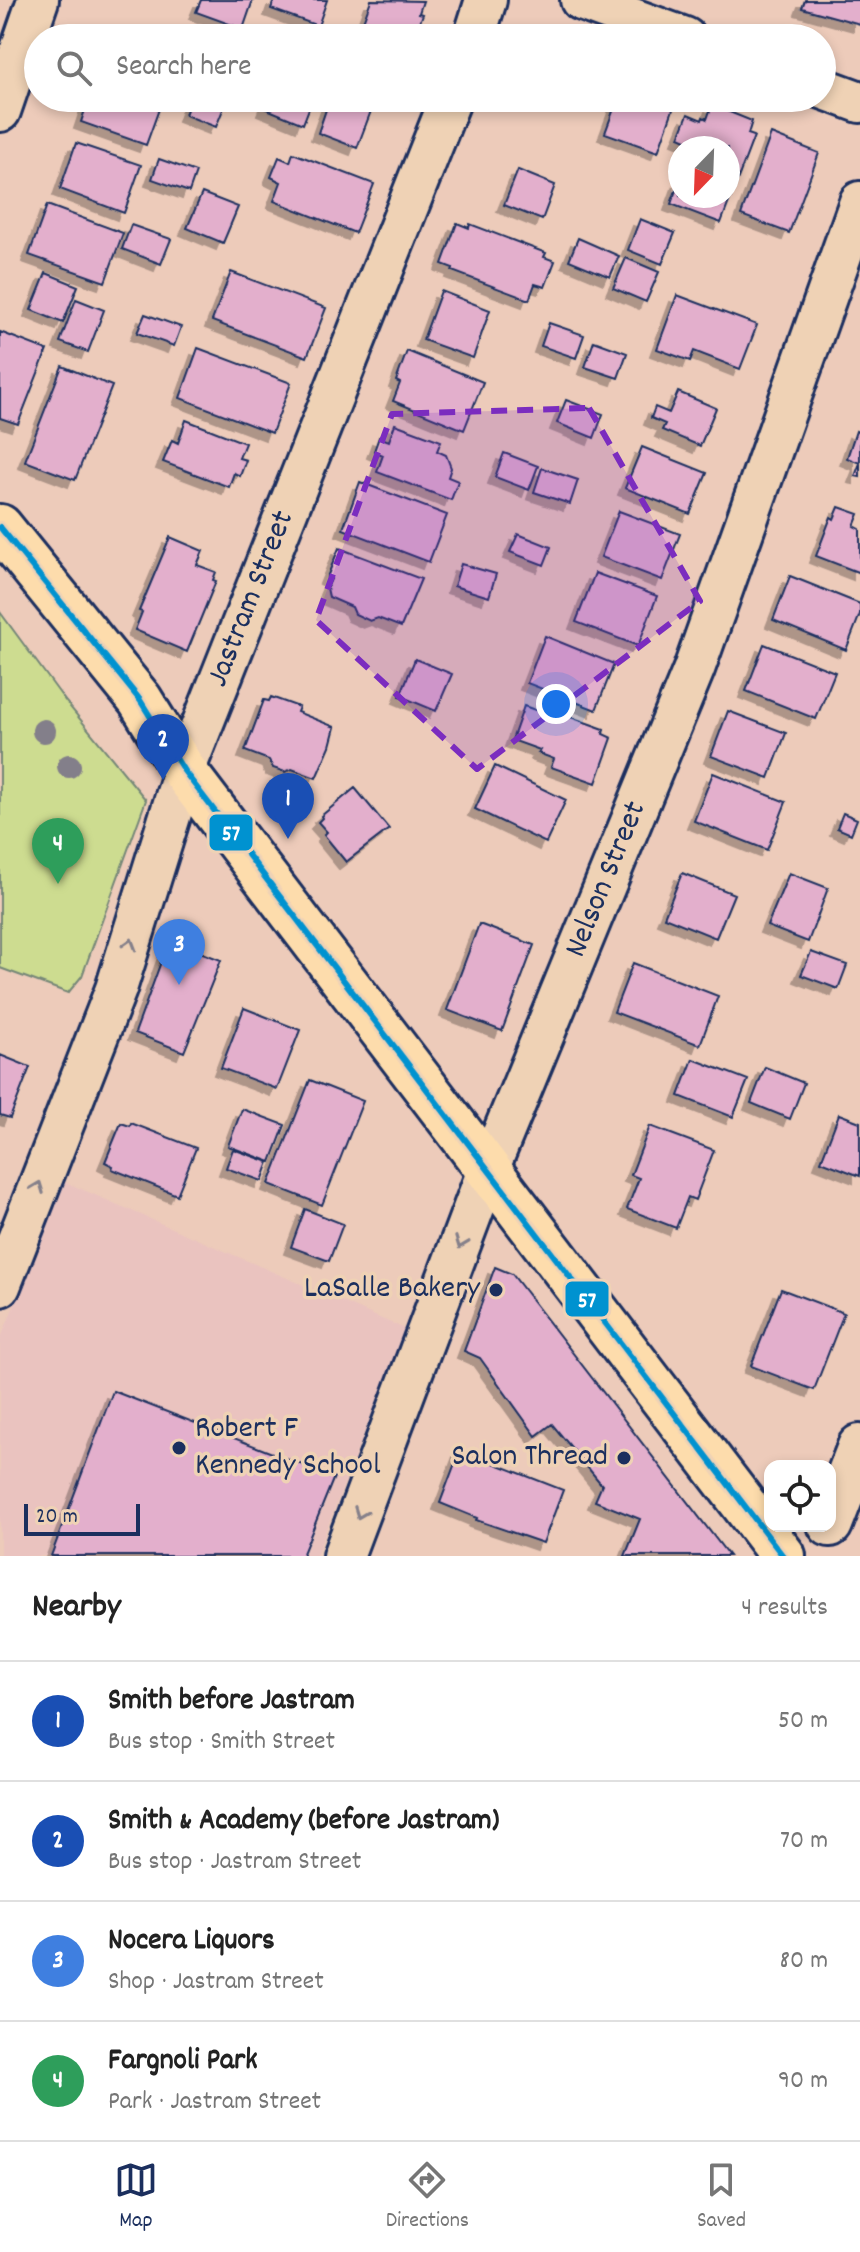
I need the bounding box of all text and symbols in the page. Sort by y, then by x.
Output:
search box [24,24,836,112]
icon: search [52,46,96,90]
text: Search here [116,47,252,90]
north arrow [668,136,740,208]
street label: Jastram Street [196,504,308,694]
your location [536,684,576,724]
pin: 2 [137,714,189,780]
pin: 1 [262,773,314,839]
street label: Nelson Street [555,795,660,965]
line badge: 57 [208,813,254,852]
pin: 4 [32,818,84,884]
text: 57 [222,820,241,851]
pin: 3 [153,919,205,985]
one-way arrow [120,938,136,952]
one-way arrow [29,1181,45,1195]
one-way arrow [454,1235,471,1249]
place label: LaSalle Bakery [304,1267,481,1313]
line badge: 57 [564,1280,610,1318]
marker: LaSalle Bakery [487,1281,505,1299]
text: 57 [578,1287,597,1318]
place label: Robert F Kennedy School [195,1407,381,1490]
place label: Salon Thread [451,1435,608,1481]
marker: Robert F Kennedy School [170,1439,188,1457]
marker: Salon Thread [615,1449,633,1467]
map controls [764,1460,836,1532]
button: locate [764,1460,836,1532]
scale bar [24,1500,140,1536]
text: 20 m [36,1502,78,1533]
one-way arrow [353,1505,370,1519]
text: Nearby [32,1584,121,1633]
text: 4 results [741,1590,828,1627]
text: Smith before Jastram [108,1681,355,1724]
text: 1 [55,1703,61,1740]
text: 50 m [778,1703,828,1740]
text: Bus stop · Smith Street [108,1724,335,1761]
text: Smith & Academy (before Jastram) [108,1801,499,1844]
text: 2 [52,1823,64,1860]
text: 70 m [780,1823,828,1860]
text: Bus stop · Jastram Street [108,1844,361,1881]
text: Nocera Liquors [108,1921,275,1964]
text: 3 [52,1943,64,1980]
text: 80 m [780,1943,828,1980]
text: Shop · Jastram Street [108,1964,324,2001]
text: Fargnoli Park [108,2041,258,2084]
text: 4 [53,2063,63,2100]
text: 90 m [778,2063,828,2100]
text: Park · Jastram Street [108,2084,321,2121]
tab: Map [114,2158,158,2237]
tab: Directions [386,2158,469,2237]
tab: Saved [697,2158,746,2237]

